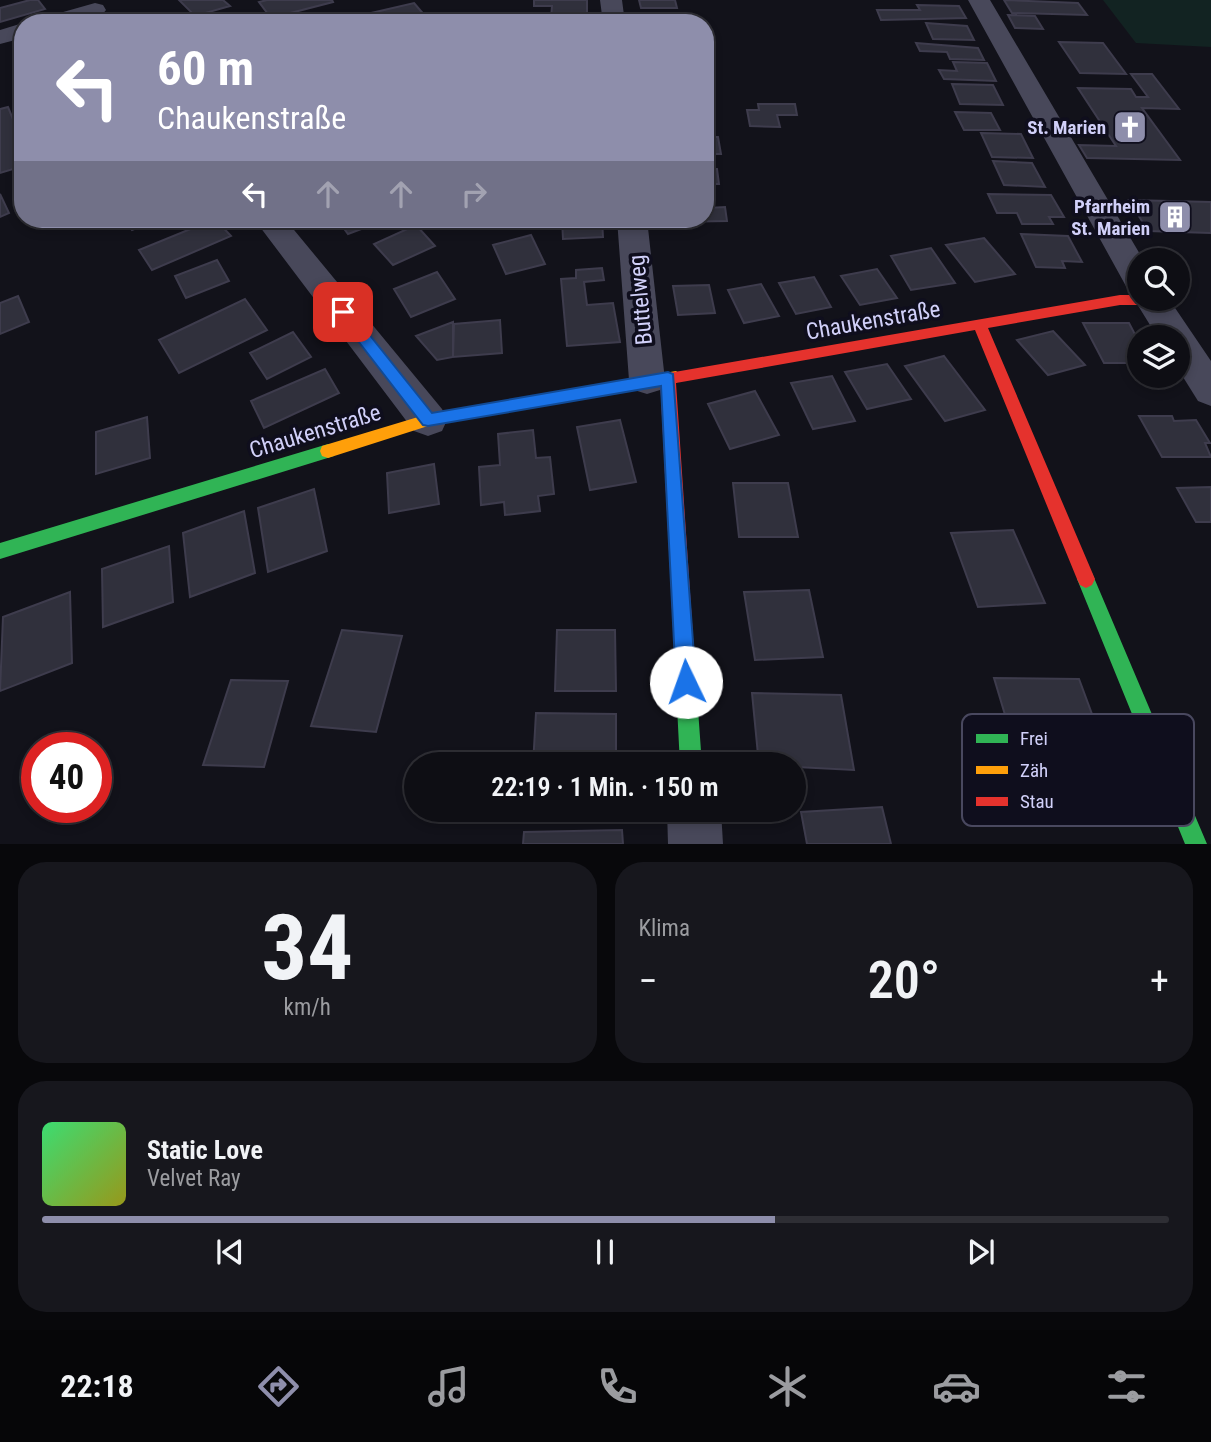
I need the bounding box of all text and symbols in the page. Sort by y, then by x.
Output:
text: 60 m [157,40,254,97]
icon: left [42,42,133,133]
text: Chaukenstraße [157,99,346,137]
church icon: St. Marien [1111,108,1149,146]
place label: St. Marien [1027,116,1106,139]
icon: left [236,175,274,213]
icon: ahead [309,175,347,213]
icon: ahead [382,175,420,213]
icon: right [455,175,493,213]
place label: Pfarrheim St. Marien [1071,195,1150,240]
building icon: Pfarrheim St. Marien [1156,198,1194,236]
map controls [1127,248,1190,388]
button: search [1127,248,1190,311]
street label: Buttelweg [623,254,658,346]
pin [313,282,373,342]
icon: arrive [324,293,362,331]
street label: Chaukenstraße [804,295,942,346]
button: layers [1127,325,1190,388]
street label: Chaukenstraße [246,399,384,464]
position arrow [649,645,723,719]
legend [962,714,1194,826]
text: Frei [1020,727,1048,750]
speed limit sign: 40 [21,732,112,823]
text: Zäh [1020,759,1048,782]
text: 22:19 · 1 Min. · 150 m [491,772,719,802]
text: Stau [1020,790,1054,813]
text: 34 [261,895,353,1001]
text: Klima [639,915,690,942]
text: 20° [868,950,940,1011]
text: − [639,959,658,1003]
text: + [1150,959,1169,1003]
text: km/h [284,994,331,1021]
text: Static Love [147,1135,263,1165]
text: Velvet Ray [147,1165,241,1192]
icon: previous [211,1233,249,1271]
icon: pause [586,1233,624,1271]
icon: next [962,1233,1000,1271]
icon: directions [254,1362,303,1411]
icon: music [424,1362,473,1411]
icon: phone [593,1362,642,1411]
icon: climate [763,1362,812,1411]
icon: car [932,1362,981,1411]
icon: filters [1102,1362,1151,1411]
text: 22:18 [60,1367,134,1405]

